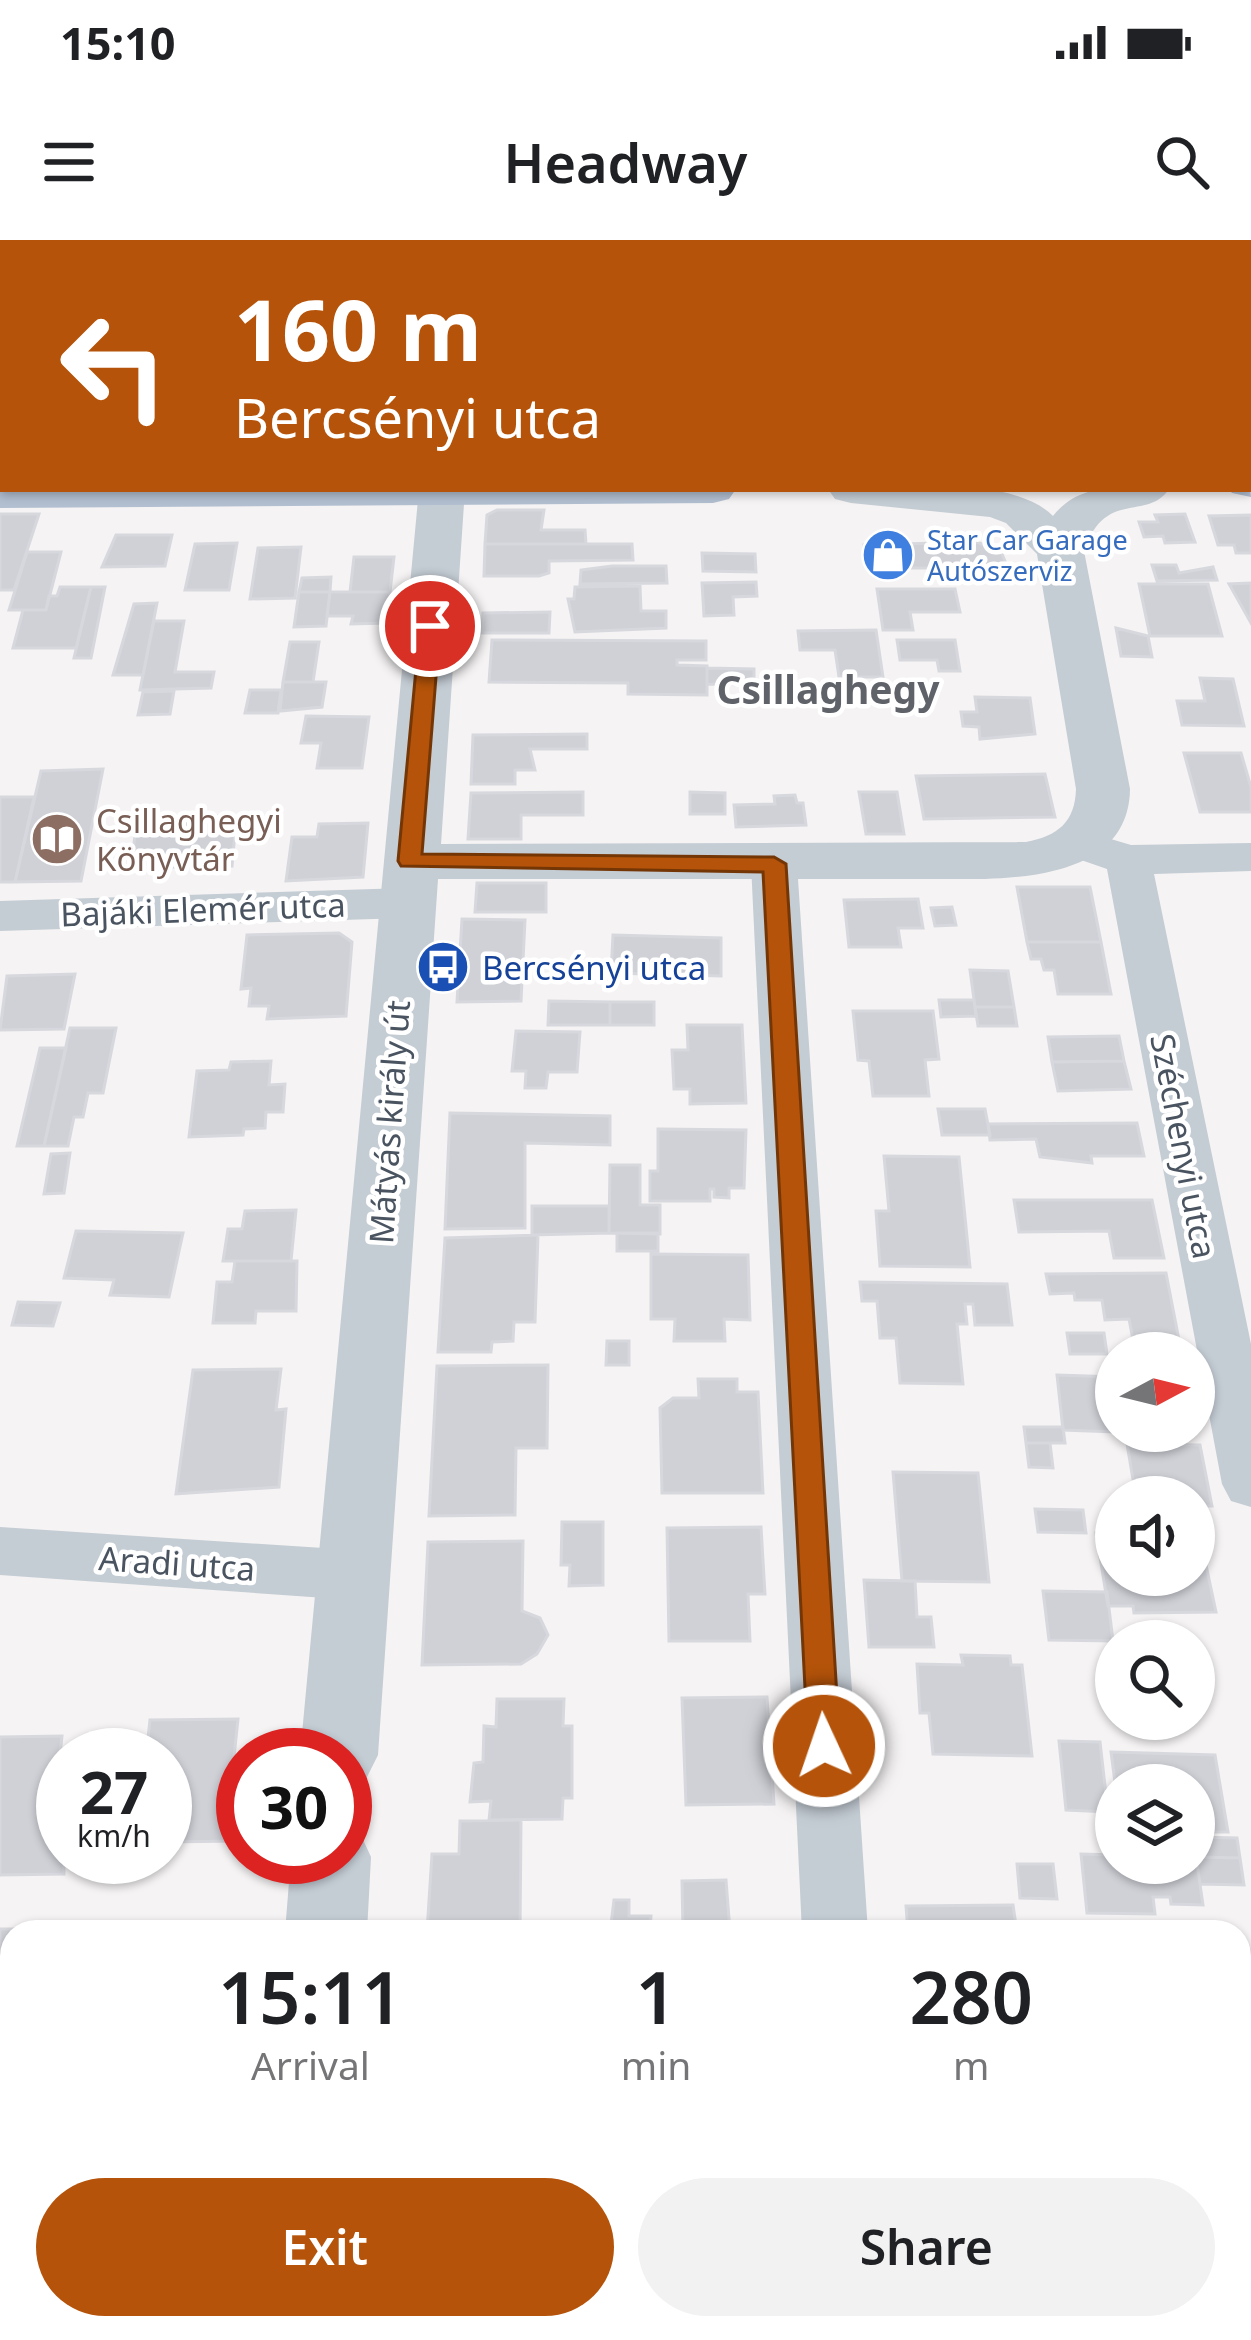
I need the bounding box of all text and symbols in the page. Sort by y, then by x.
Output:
text: 15:10 [60,12,176,73]
text: Headway [504,125,747,199]
icon: menu [36,129,102,195]
icon: search [1149,129,1215,195]
text: 160 m [234,271,482,386]
icon: left [36,288,192,444]
text: Bercsényi utca [234,380,601,454]
place label: Star Car Garage Autószerviz [927,521,1128,589]
shop icon: Star Car Garage Autószerviz [860,527,916,583]
pin [379,575,481,677]
icon: arrive [397,593,463,659]
district label: Csillaghegy [716,662,940,715]
place label: Csillaghegyi Könyvtár [96,798,282,881]
library icon: Csillaghegyi Könyvtár [29,811,85,867]
street label: Bajáki Elemér utca [60,882,346,936]
bus stop icon: Bercsényi utca [415,939,471,995]
place label: Bercsényi utca [482,945,706,990]
street label: Mátyás király út [358,999,420,1245]
street label: Széchenyi utca [1140,1030,1228,1262]
north arrow [1095,1332,1215,1452]
map controls [1095,1332,1215,1884]
button: sound [1095,1476,1215,1596]
street label: Aradi utca [97,1535,257,1591]
button: search [1095,1620,1215,1740]
position arrow [761,1683,887,1809]
speed limit sign: 30 [216,1728,372,1884]
text: 27 [80,1750,148,1832]
button: layers [1095,1764,1215,1884]
text: km/h [77,1815,151,1856]
text: 15:11 [218,1947,403,2045]
text: 1 [635,1947,677,2045]
text: 280 [909,1947,1033,2045]
text: Arrival [251,2038,370,2091]
text: min [621,2038,691,2091]
text: m [953,2038,989,2091]
button: Exit [36,2178,614,2316]
button: Share [638,2178,1215,2316]

